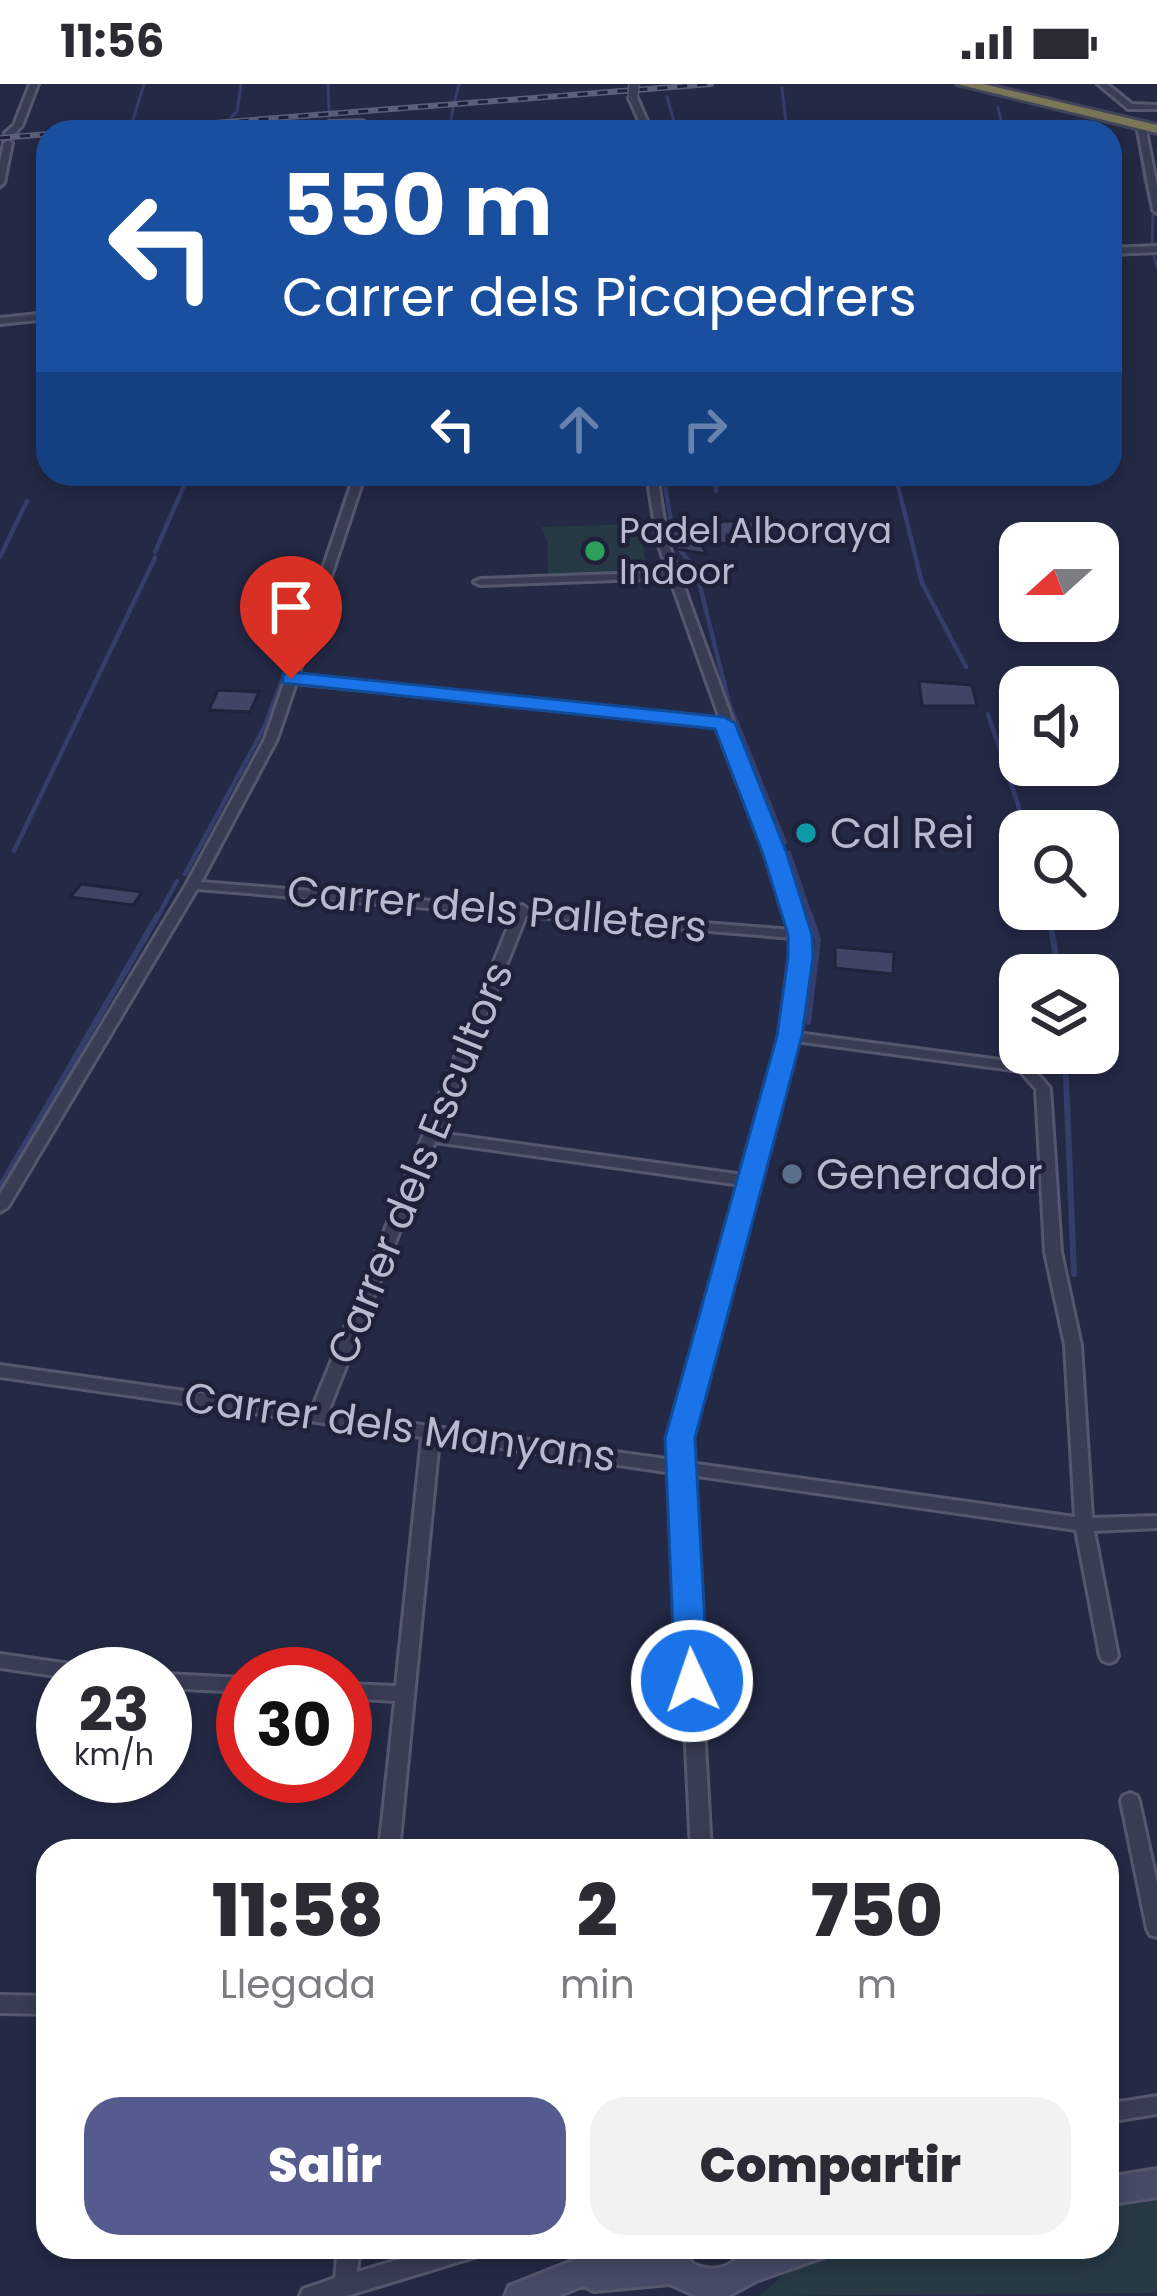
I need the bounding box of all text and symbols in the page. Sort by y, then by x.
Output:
text: 11:56 [60,10,165,73]
text: 550 m [282,147,553,264]
icon: left [84,168,240,324]
text: Carrer dels Picapedrers [282,259,917,335]
icon: left [420,396,486,462]
icon: ahead [546,396,612,462]
icon: right [672,396,738,462]
place label: Padel Alboraya Indoor [619,505,892,597]
north arrow [999,522,1119,642]
map controls [999,522,1119,1074]
marker: Padel Alboraya Indoor [582,538,608,564]
pin [240,556,342,679]
icon: arrive [258,574,324,640]
button: sound [999,666,1119,786]
place label: Cal Rei [830,804,974,863]
button: search [999,810,1119,930]
marker: Cal Rei [793,820,819,846]
street label: Carrer dels Palleters [285,861,709,957]
street label: Carrer dels Escultors [312,953,528,1373]
button: layers [999,954,1119,1074]
place label: Generador [816,1145,1043,1204]
marker: Generador [779,1161,805,1187]
street label: Carrer dels Manyans [180,1367,620,1487]
position arrow [629,1618,755,1744]
speed limit sign: 30 [216,1647,372,1803]
text: 23 [79,1668,149,1752]
text: km/h [74,1733,154,1776]
text: 11:58 [212,1860,384,1961]
text: 2 [577,1860,618,1961]
text: 750 [811,1860,943,1961]
text: Llegada [220,1957,376,2012]
text: min [560,1957,635,2012]
text: m [857,1957,897,2012]
button: Salir [84,2097,566,2235]
button: Compartir [590,2097,1071,2235]

